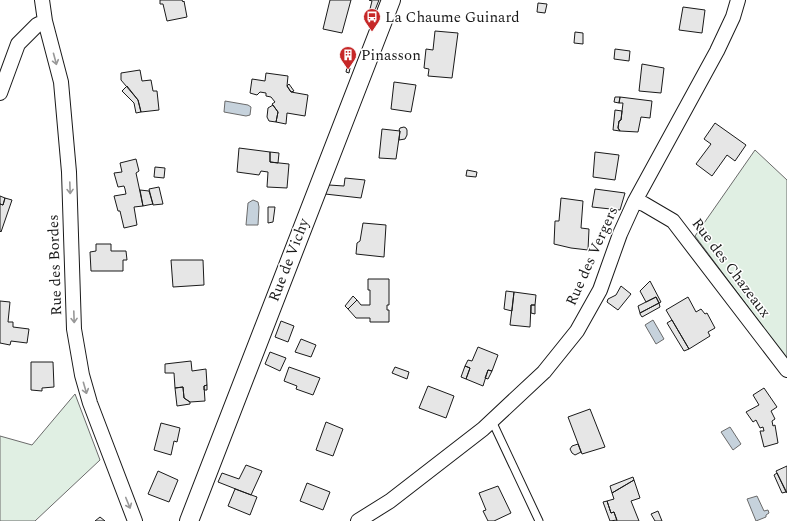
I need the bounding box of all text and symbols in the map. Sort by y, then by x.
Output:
place label: La Chaume Guinard [385,6,520,29]
bus stop icon: La Chaume Guinard [362,7,382,32]
place label: Pinasson [361,44,421,67]
building icon: Pinasson [338,45,358,70]
one-way arrow [52,52,59,65]
one-way arrow [66,181,74,194]
street label: Rue des Vergers [560,203,624,309]
street label: Rue des Chazeaux [686,213,776,323]
street label: Rue des Bordes [42,214,68,316]
street label: Rue de Vichy [263,214,316,305]
one-way arrow [70,310,78,323]
one-way arrow [82,381,89,394]
one-way arrow [125,496,132,508]

